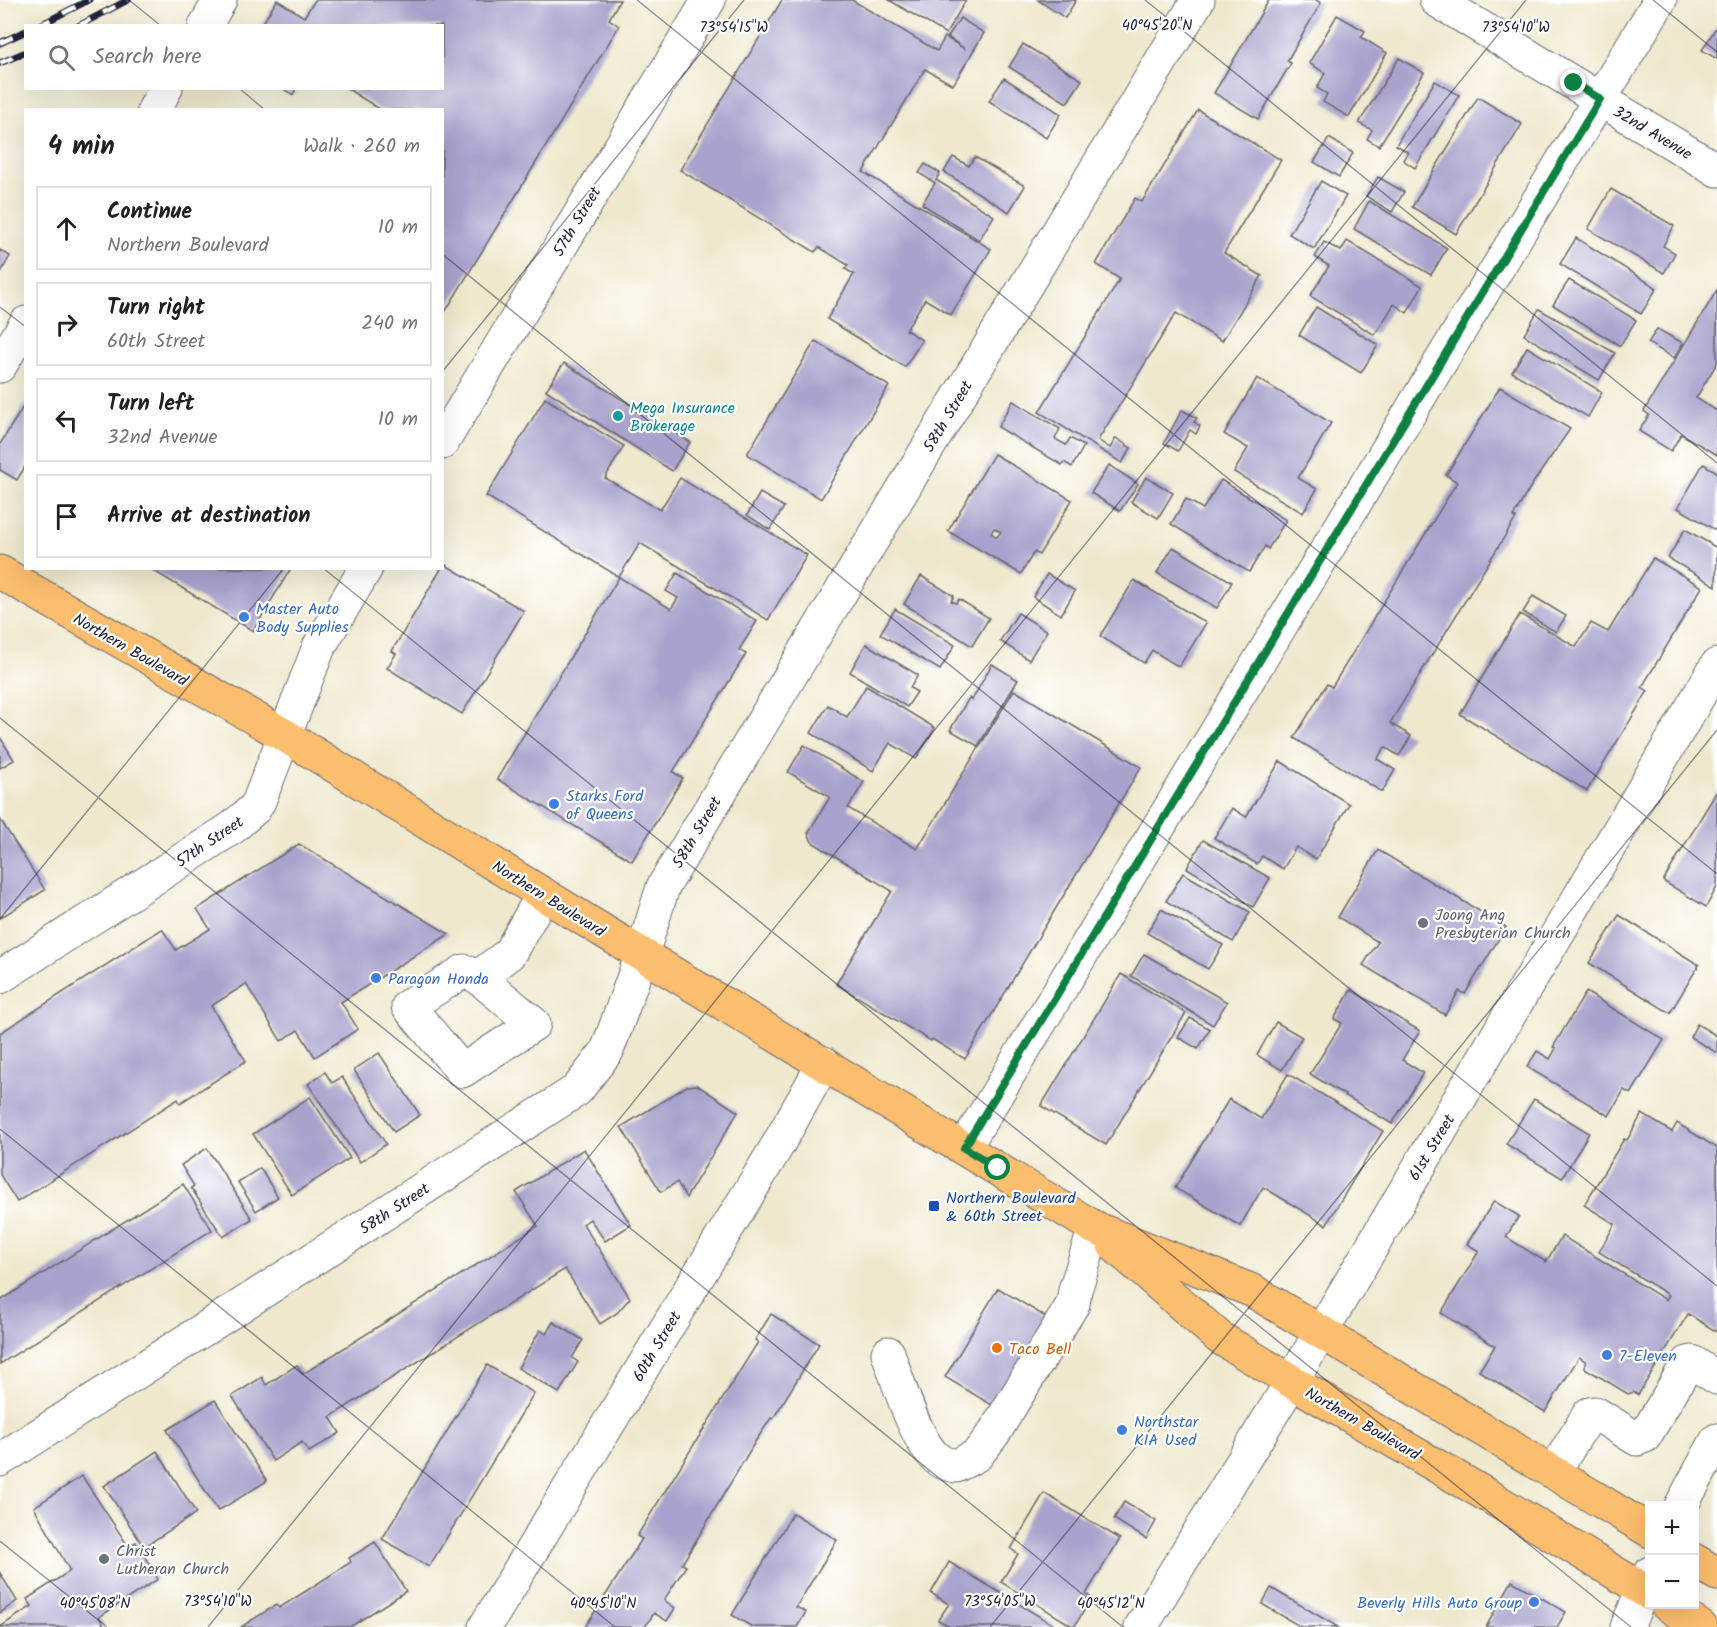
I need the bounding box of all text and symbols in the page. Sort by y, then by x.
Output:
text: 40°45'20"N [1122,14,1192,38]
text: 73°54'15"W [700,16,769,40]
text: 73°54'10"W [1482,16,1550,40]
search box [24,24,444,90]
text: Search here [93,40,201,75]
icon: search [45,41,78,74]
route end [1560,69,1586,95]
street label: 32nd Avenue [1608,100,1697,167]
text: 4 min [48,126,115,168]
text: Walk · 260 m [303,131,420,163]
street label: 57th Street [547,181,608,262]
text: Continue [107,195,192,230]
icon: ahead [50,212,83,245]
text: 10 m [378,212,418,244]
text: Northern Boulevard [107,230,269,262]
text: Turn right [107,291,205,326]
icon: right [50,308,83,341]
text: 240 m [361,308,418,340]
text: 60th Street [107,326,205,358]
street label: 58th Street [917,375,980,457]
text: Turn left [107,387,194,422]
place label: Mega Insurance Brokerage [630,396,735,439]
icon: left [50,404,83,437]
text: 10 m [378,404,418,436]
marker: Mega Insurance Brokerage [611,409,625,423]
text: 32nd Avenue [107,422,218,454]
text: Arrive at destination [107,499,310,534]
icon: arrive [50,500,83,533]
place label: Master Auto Body Supplies [256,597,349,640]
street label: Northern Boulevard [68,607,193,694]
marker: Master Auto Body Supplies [237,610,251,624]
place label: Starks Ford of Queens [566,784,644,827]
street label: 58th Street [666,791,729,873]
marker: Starks Ford of Queens [547,797,561,811]
street label: 57th Street [171,810,250,874]
street label: Northern Boulevard [487,854,611,945]
place label: Joong Ang Presbyterian Church [1435,903,1571,946]
marker: Joong Ang Presbyterian Church [1416,916,1430,930]
place label: Paragon Honda [388,967,489,992]
marker: Paragon Honda [369,971,383,985]
street label: 61st Street [1403,1109,1462,1186]
route start [984,1154,1010,1180]
street label: 58th Street [354,1177,436,1242]
place label: Northern Boulevard & 60th Street [946,1186,1076,1229]
marker: Northern Boulevard & 60th Street [927,1199,941,1213]
street label: 60th Street [626,1306,689,1387]
place label: Taco Bell [1009,1337,1071,1362]
marker: Taco Bell [990,1341,1004,1355]
place label: 7-Eleven [1619,1344,1677,1369]
marker: 7-Eleven [1600,1348,1614,1362]
street label: Northern Boulevard [1300,1381,1425,1468]
place label: Northstar KIA Used [1134,1410,1200,1453]
marker: Northstar KIA Used [1115,1423,1129,1437]
map controls [1645,1501,1699,1609]
button: + [1645,1501,1699,1555]
place label: Christ Lutheran Church [116,1539,229,1582]
marker: Christ Lutheran Church [97,1552,111,1566]
button: − [1645,1555,1699,1609]
text: 73°54'10"W [184,1590,252,1614]
text: 73°54'05"W [964,1590,1036,1614]
place label: Beverly Hills Auto Group [1357,1591,1522,1616]
text: 40°45'08"N [60,1592,131,1616]
text: 40°45'10"N [570,1592,636,1616]
text: 40°45'12"N [1077,1592,1145,1616]
marker: Beverly Hills Auto Group [1527,1595,1541,1609]

